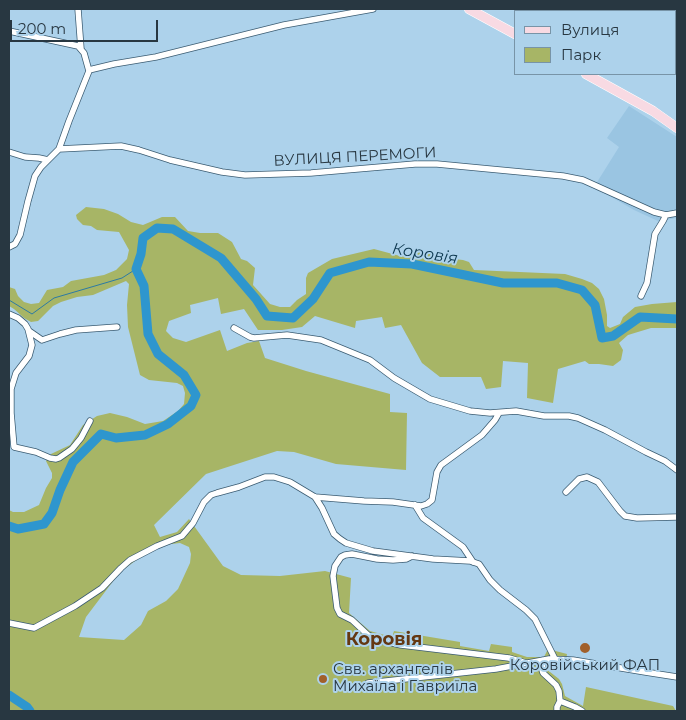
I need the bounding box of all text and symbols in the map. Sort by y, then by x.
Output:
scale bar [12,10,160,42]
legend [514,10,676,75]
text: 200 m [18,19,66,38]
text: Вулиця [561,20,619,39]
text: Парк [561,45,601,64]
street label: ВУЛИЦЯ ПЕРЕМОГИ [273,144,437,170]
water label: Коровія [391,239,459,269]
district label: Коровія [346,629,422,651]
marker: Коровійський ФАП [578,641,592,655]
place label: Коровійський ФАП [510,657,660,675]
place label: Свв. архангелів Михаїла і Гавриїла [333,661,477,696]
marker: Свв. архангелів Михаїла і Гавриїла [317,673,329,685]

